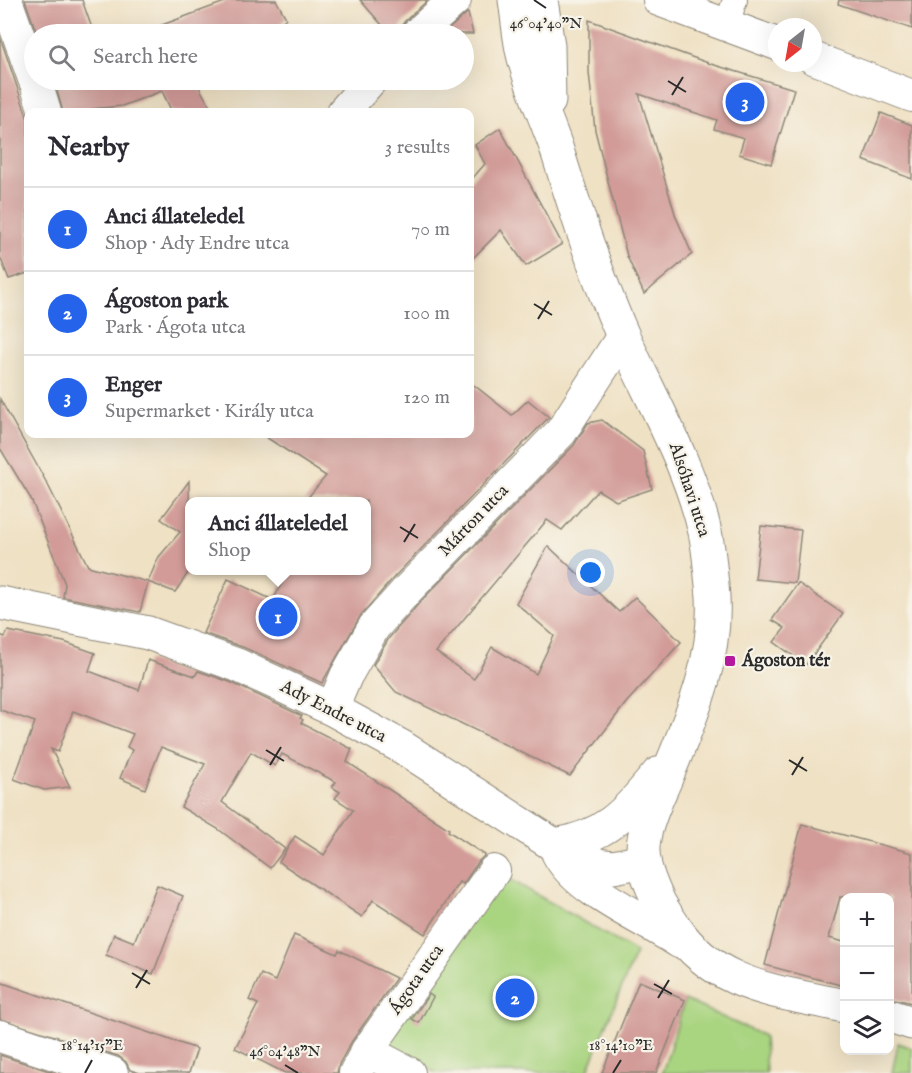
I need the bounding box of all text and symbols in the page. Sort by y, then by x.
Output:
text: 46°04'40"N [510,14,582,33]
north arrow [768,18,822,72]
search box [24,24,474,90]
icon: search [45,41,78,74]
text: Search here [93,43,198,71]
pin: 3 [726,80,764,124]
text: Nearby [48,131,129,164]
text: 3 results [385,135,450,160]
text: Anci állateledel [105,203,244,231]
text: 1 [64,217,71,242]
text: 70 m [411,217,450,242]
text: Shop · Ady Endre utca [105,231,289,256]
text: Ágoston park [105,287,228,315]
text: 2 [63,301,72,326]
text: 100 m [403,301,450,326]
text: Park · Ágota utca [105,315,246,340]
text: Enger [105,371,162,399]
text: 3 [64,385,71,410]
text: 120 m [404,385,450,410]
text: Supermarket · Király utca [105,399,314,424]
street label: Alsóhavi utca [663,439,715,540]
street label: Márton utca [434,480,514,562]
popup [185,497,371,575]
text: Anci állateledel [208,510,348,538]
text: Shop [208,538,251,563]
your location [576,558,605,587]
pin: 1 [258,594,298,640]
place label: Ágoston tér [741,648,831,673]
marker: Ágoston tér [723,654,737,668]
street label: Ady Endre utca [275,675,390,749]
map controls [840,893,894,1055]
button: + [840,893,894,947]
street label: Ágota utca [382,939,450,1020]
button: − [840,947,894,1001]
pin: 2 [496,976,534,1020]
button: layers [840,1001,894,1055]
text: 18°14'15"E [61,1036,123,1055]
text: 18°14'10"E [589,1036,653,1055]
text: 46°04'48"N [250,1042,320,1061]

